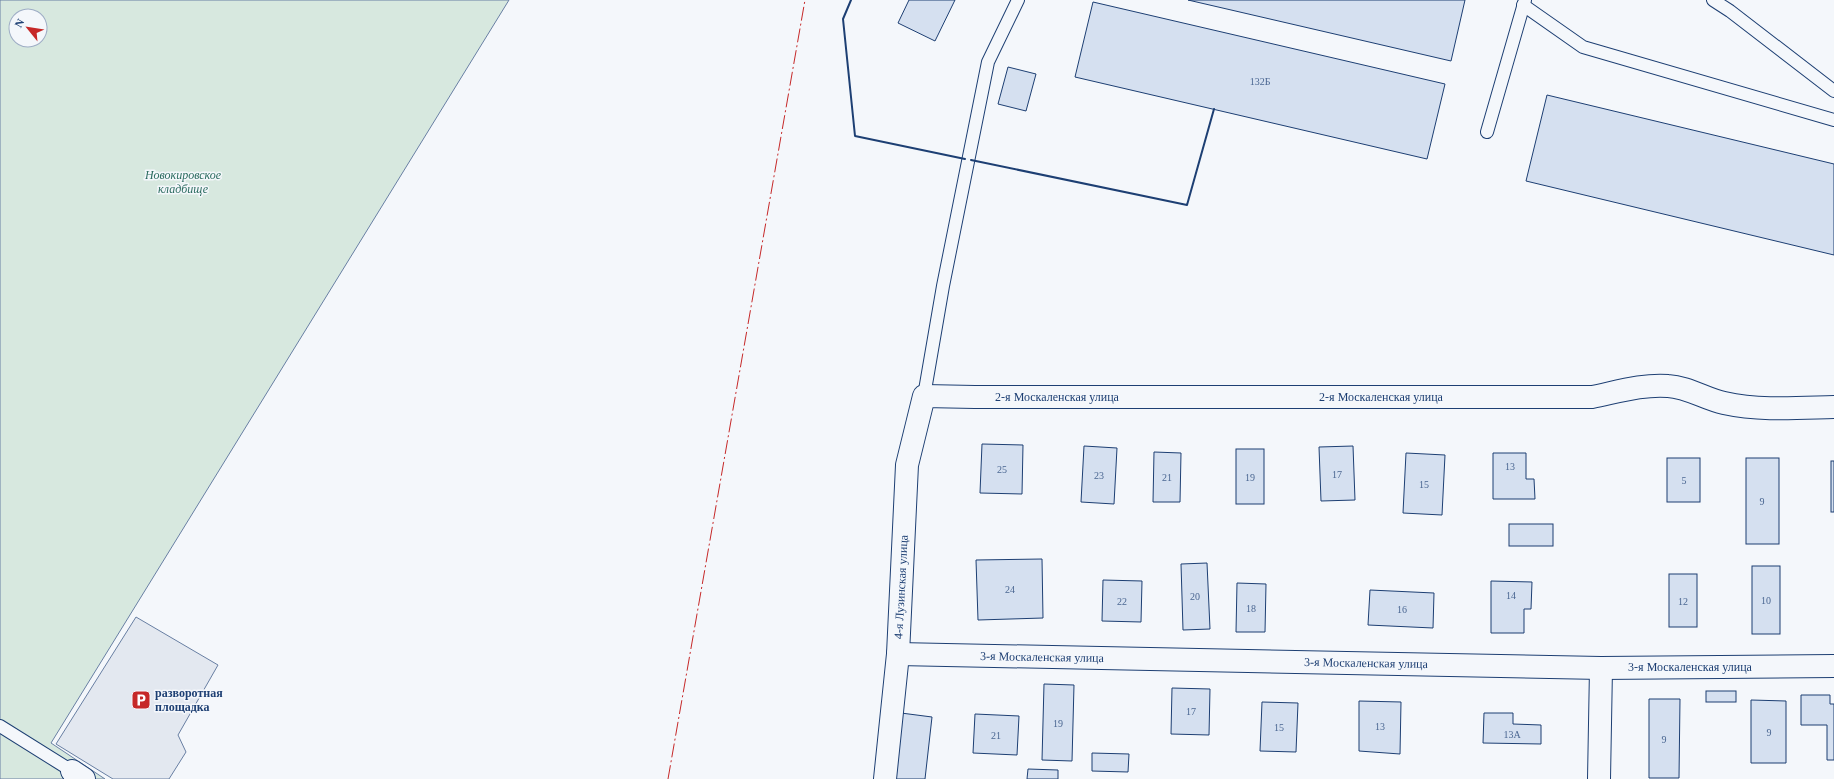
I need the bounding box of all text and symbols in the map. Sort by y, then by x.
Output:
north arrow [8,8,48,48]
text: N [12,17,27,29]
house number: 132Б [1250,76,1271,87]
park label: Новокировское кладбище [144,168,222,196]
street label: 2-я Москаленская улица [995,390,1120,404]
street label: 2-я Москаленская улица [1319,390,1444,404]
house number: 13 [1505,461,1515,472]
house number: 25 [997,464,1007,475]
house number: 17 [1332,469,1342,480]
house number: 23 [1094,470,1104,481]
house number: 21 [1162,472,1172,483]
house number: 19 [1245,472,1255,483]
house number: 5 [1682,475,1687,486]
house number: 15 [1419,479,1429,490]
house number: 9 [1760,496,1765,507]
street label: 4-я Лузинская улица [891,534,911,639]
house number: 24 [1005,584,1015,595]
house number: 14 [1506,590,1516,601]
house number: 20 [1190,591,1200,602]
house number: 10 [1761,595,1771,606]
house number: 22 [1117,596,1127,607]
house number: 12 [1678,596,1688,607]
house number: 18 [1246,603,1256,614]
house number: 16 [1397,604,1407,615]
street label: 3-я Москаленская улица [980,649,1105,665]
street label: 3-я Москаленская улица [1304,655,1429,671]
street label: 3-я Москаленская улица [1628,660,1753,674]
place label: разворотная площадка [155,686,223,714]
parking icon: разворотная площадка [130,689,152,711]
house number: 17 [1186,706,1196,717]
house number: 19 [1053,718,1063,729]
house number: 13 [1375,721,1385,732]
house number: 15 [1274,722,1284,733]
house number: 9 [1767,727,1772,738]
house number: 13А [1503,729,1521,740]
house number: 21 [991,730,1001,741]
house number: 9 [1662,734,1667,745]

